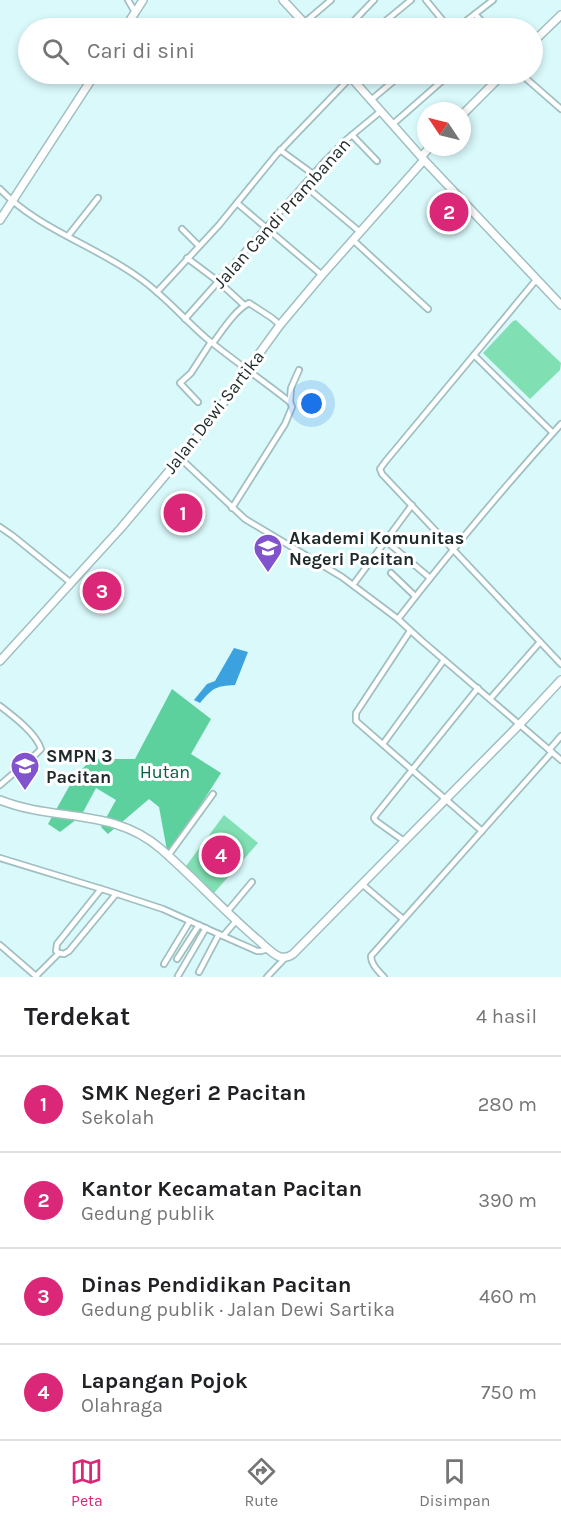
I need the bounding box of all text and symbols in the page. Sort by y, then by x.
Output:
search box [18,18,543,84]
icon: search [39,35,72,68]
text: Cari di sini [87,38,195,64]
north arrow [417,102,471,156]
street label: Jalan Candi Prambanan [209,133,355,293]
pin: 2 [430,190,468,234]
street label: Jalan Dewi Sartika [159,346,269,478]
your location [297,389,326,418]
pin: 1 [164,490,202,536]
place label: Akademi Komunitas Negeri Pacitan [289,527,464,570]
school or university icon: Akademi Komunitas Negeri Pacitan [252,532,284,574]
pin: 3 [82,568,122,614]
place label: SMPN 3 Pacitan [46,745,112,788]
school or university icon: SMPN 3 Pacitan [9,750,41,792]
park label: Hutan [140,761,190,783]
pin: 4 [202,832,240,878]
text: Terdekat [24,1001,130,1032]
text: 4 hasil [476,1005,537,1028]
text: SMK Negeri 2 Pacitan [81,1080,306,1106]
text: 1 [40,1093,47,1116]
text: 280 m [478,1093,537,1116]
text: Sekolah [81,1106,154,1129]
text: Kantor Kecamatan Pacitan [81,1176,362,1202]
text: 2 [37,1189,50,1212]
text: 390 m [478,1189,537,1212]
text: Gedung publik [81,1202,215,1225]
text: Dinas Pendidikan Pacitan [81,1272,352,1298]
text: 3 [37,1285,50,1308]
text: 460 m [479,1285,537,1308]
text: Gedung publik · Jalan Dewi Sartika [81,1298,395,1321]
text: Lapangan Pojok [81,1368,248,1394]
text: 4 [38,1381,49,1404]
text: 750 m [481,1381,537,1404]
text: Olahraga [81,1394,163,1417]
tab: Peta [70,1455,103,1510]
tab: Rute [244,1455,278,1510]
tab: Disimpan [419,1455,490,1510]

